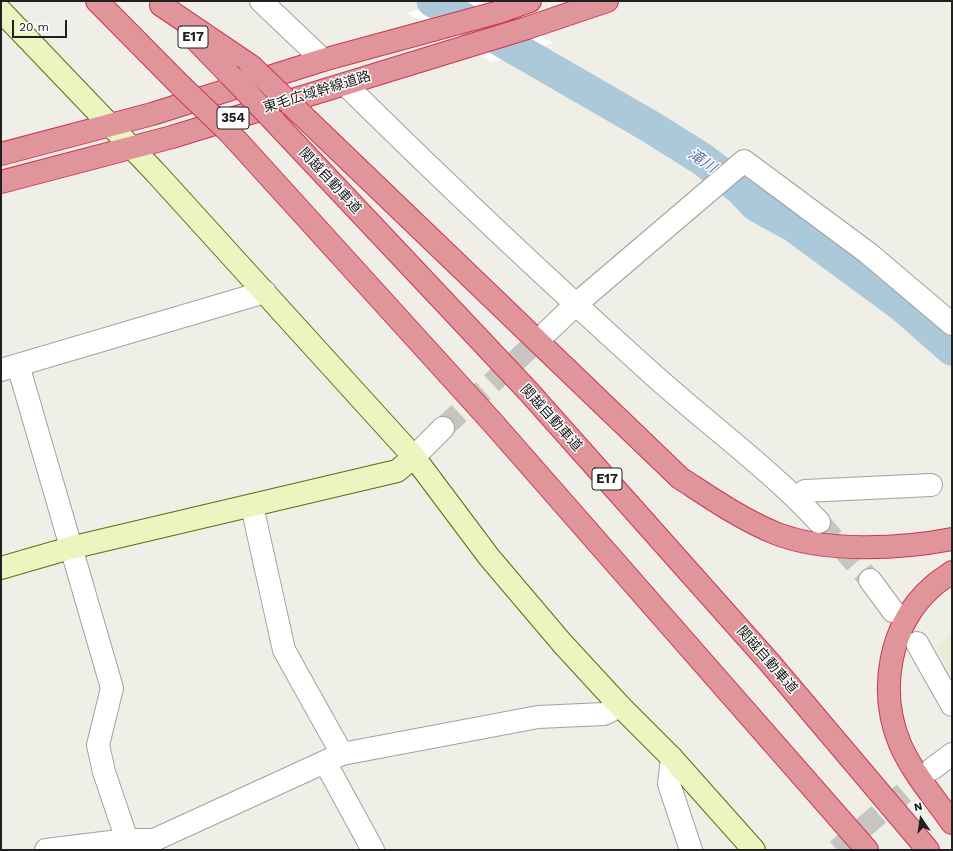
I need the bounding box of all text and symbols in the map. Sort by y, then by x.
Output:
scale bar [14,12,69,38]
text: 20 m [19,20,49,34]
road number: E17 [178,26,208,48]
street label: 東毛広域幹線道路 [261,68,373,116]
road number: 354 [217,107,249,129]
street label: 関越自動車道 [295,145,365,217]
water label: 滝川 [685,145,719,177]
street label: 関越自動車道 [517,381,585,455]
road number: E17 [592,468,622,490]
street label: 関越自動車道 [733,623,801,697]
north arrow [901,799,941,839]
text: N [913,800,924,814]

